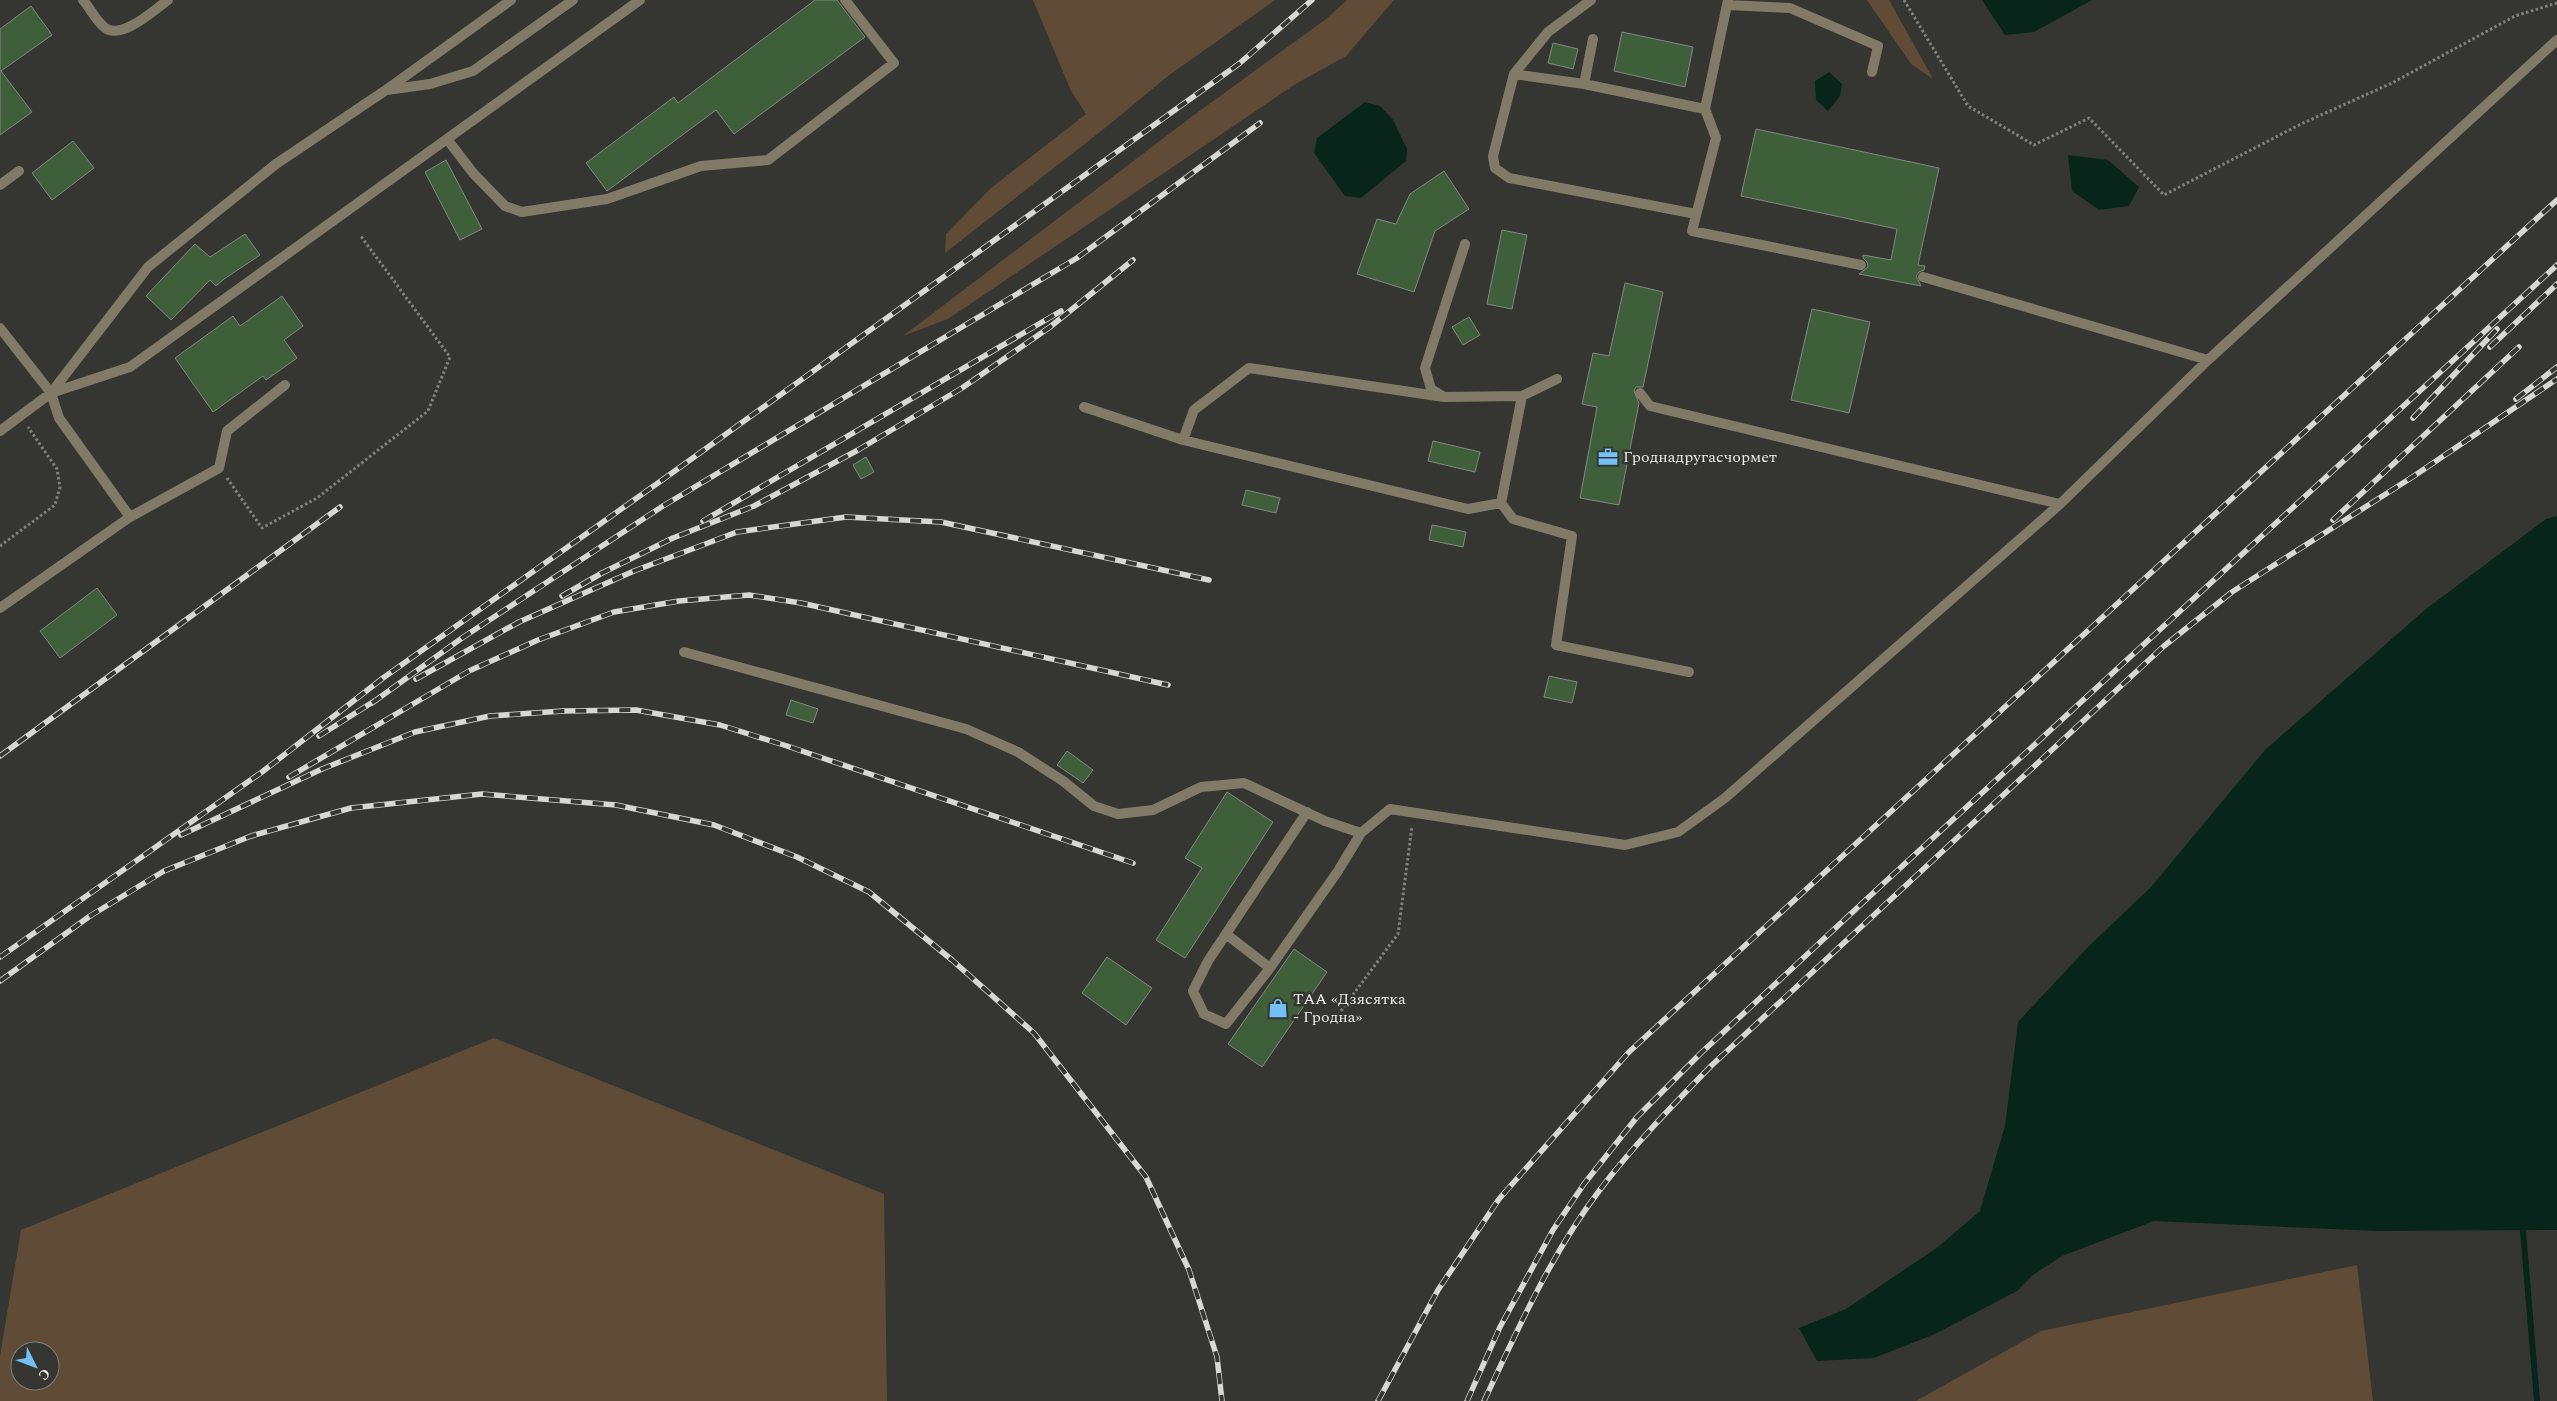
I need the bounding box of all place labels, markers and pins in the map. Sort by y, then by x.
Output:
place label: Гроднадругасчормет [1623,445,1777,469]
office icon: Гроднадругасчормет [1597,446,1619,468]
place label: ТАА «Дзясятка - Гродна» [1293,987,1406,1029]
shop icon: ТАА «Дзясятка - Гродна» [1267,997,1289,1019]

